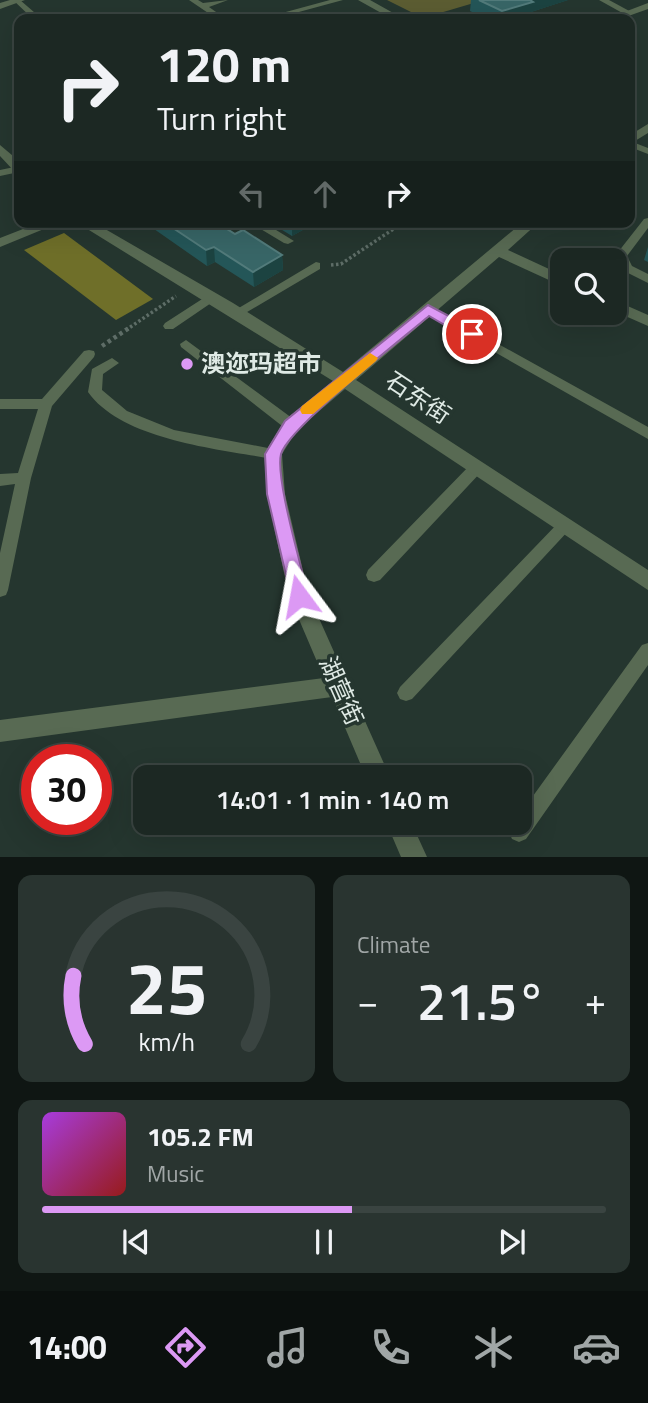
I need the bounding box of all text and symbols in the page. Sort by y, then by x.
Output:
text: 120 m [157,26,291,101]
icon: right [42,42,133,133]
text: Turn right [157,94,286,142]
icon: left [233,175,271,213]
icon: ahead [306,175,344,213]
icon: right [379,175,417,213]
map controls [550,248,627,325]
button: search [550,248,627,325]
pin [442,304,502,364]
icon: arrive [453,315,491,353]
place label: 澳迩玛超市 [201,345,321,381]
marker: 澳迩玛超市 [179,356,195,372]
street label: 石东街 [379,362,458,432]
position arrow [262,559,336,633]
street label: 湖营街 [311,650,373,731]
speed limit sign: 30 [21,744,112,835]
text: 14:01 · 1 min · 140 m [216,780,449,819]
text: Climate [357,927,430,962]
text: 25 [126,933,207,1043]
text: 21.5° [417,961,546,1040]
text: − [357,972,378,1030]
text: + [585,972,606,1030]
text: km/h [138,1023,195,1061]
text: 105.2 FM [147,1117,254,1156]
text: Music [147,1156,204,1191]
icon: previous [117,1223,155,1261]
icon: pause [305,1223,343,1261]
icon: next [493,1223,531,1261]
text: 14:00 [27,1323,107,1371]
icon: directions [161,1323,210,1372]
icon: music [263,1323,312,1372]
icon: phone [366,1323,415,1372]
icon: climate [469,1323,518,1372]
icon: car [572,1323,621,1372]

